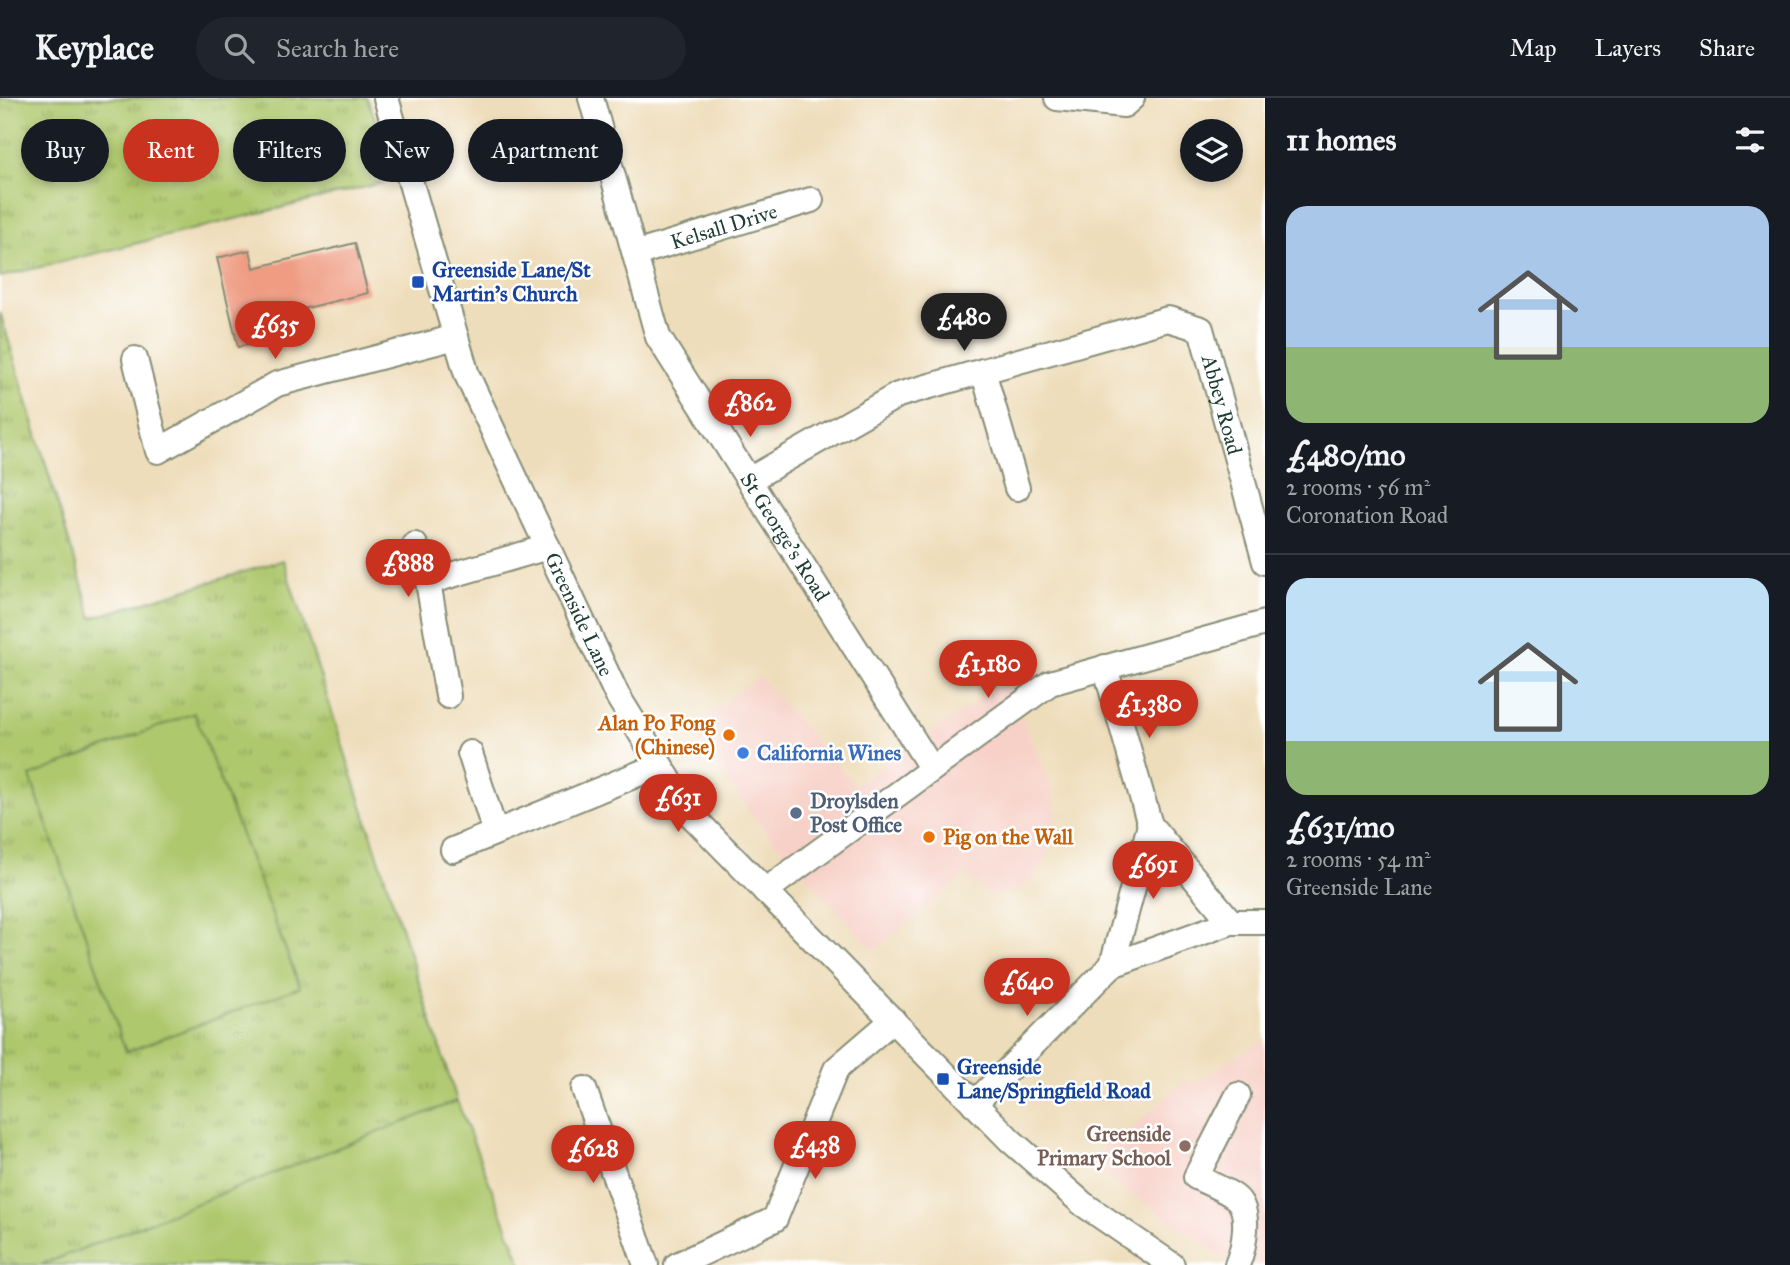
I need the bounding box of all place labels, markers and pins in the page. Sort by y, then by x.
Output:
place label: Greenside Lane/St Martin's Church [432,257,591,307]
marker: Greenside Lane/St Martin's Church [410,274,426,290]
pin: £480 [923,294,1005,353]
pin: £635 [234,302,316,361]
pin: £862 [709,380,791,439]
pin: £888 [367,540,449,599]
pin: £1,180 [931,640,1045,700]
pin: £1,380 [1092,680,1206,740]
place label: Alan Po Fong (Chinese) [596,710,716,760]
marker: Alan Po Fong (Chinese) [721,727,737,743]
place label: California Wines [757,740,901,766]
marker: California Wines [735,745,751,761]
pin: £631 [637,774,719,834]
place label: Droylsden Post Office [810,788,902,838]
marker: Droylsden Post Office [788,805,804,821]
place label: Pig on the Wall [943,824,1075,850]
marker: Pig on the Wall [921,829,937,845]
pin: £691 [1112,842,1194,901]
pin: £640 [986,958,1068,1018]
place label: Greenside Lane/Springfield Road [957,1054,1151,1104]
marker: Greenside Lane/Springfield Road [935,1071,951,1087]
place label: Greenside Primary School [1037,1121,1172,1171]
pin: £438 [774,1122,856,1181]
pin: £628 [552,1126,634,1185]
marker: Greenside Primary School [1177,1138,1193,1154]

